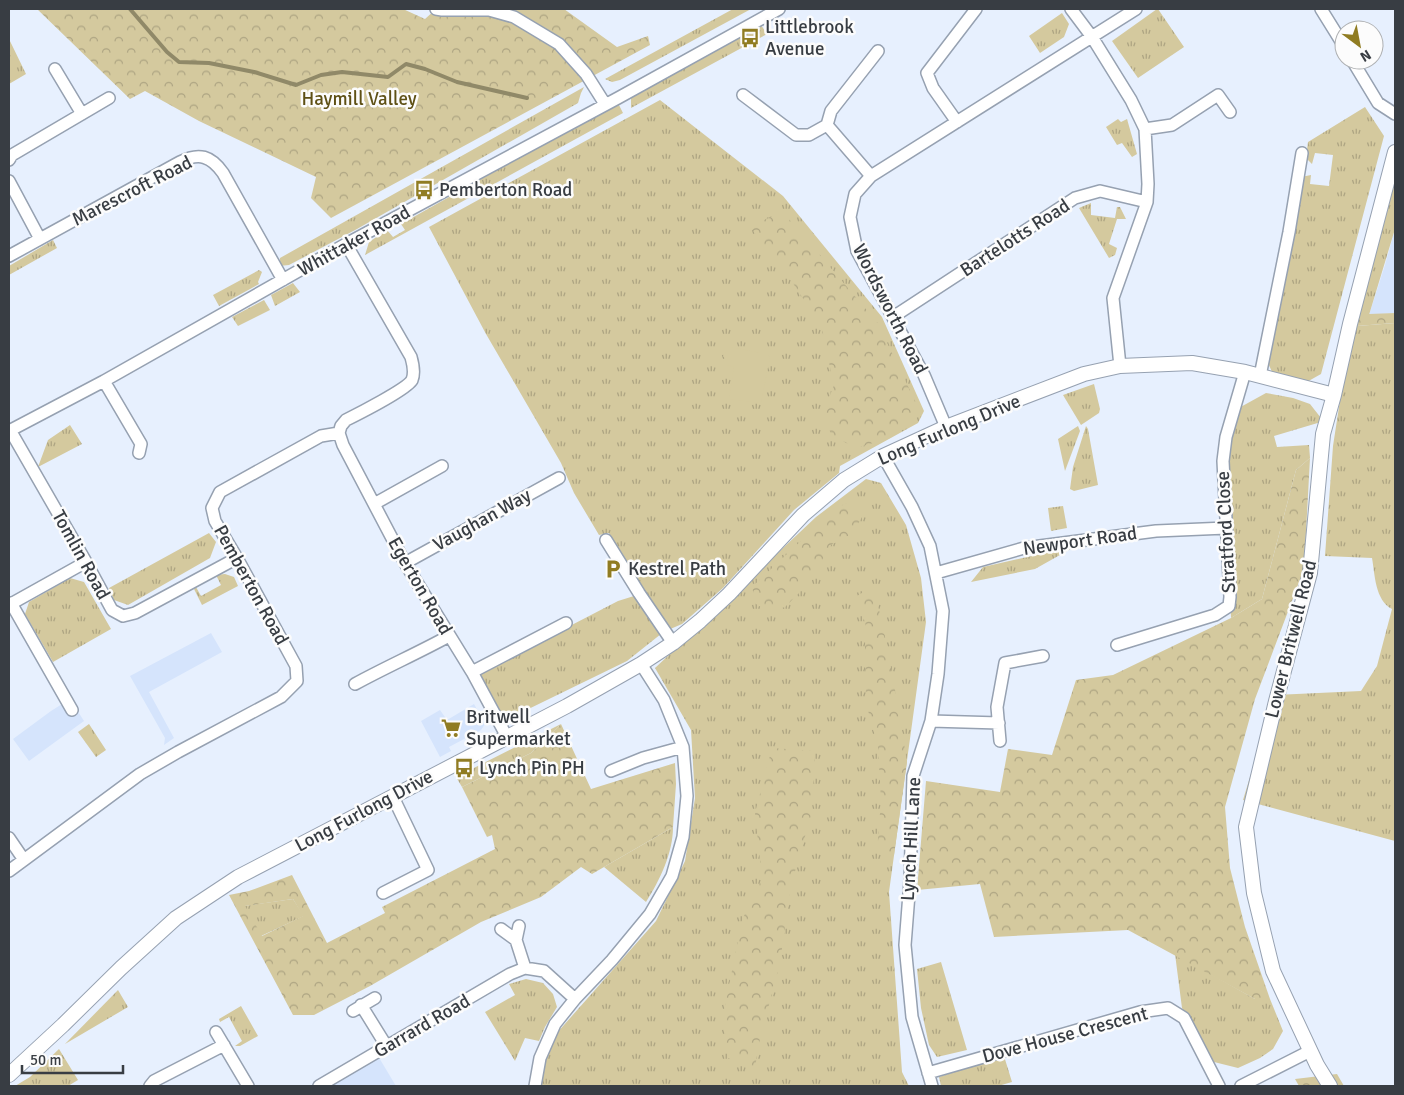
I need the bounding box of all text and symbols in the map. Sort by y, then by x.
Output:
place label: Littlebrook Avenue [765,15,854,61]
north arrow [1334,20,1384,70]
bus stop icon: Littlebrook Avenue [739,27,761,49]
text: N [1357,46,1374,65]
park label: Haymill Valley [301,87,417,111]
street label: Marescroft Road [68,150,196,232]
place label: Pemberton Road [439,178,572,202]
bus stop icon: Pemberton Road [413,179,435,201]
street label: Bartelotts Road [956,194,1074,282]
street label: Whittaker Road [294,200,414,282]
street label: Wordsworth Road [847,240,933,378]
street label: Long Furlong Drive [874,389,1024,471]
street label: Stratford Close [1211,470,1241,594]
street label: Vaughan Way [429,483,535,557]
street label: Tomlin Road [47,506,115,604]
street label: Pemberton Road [208,521,294,649]
street label: Newport Road [1022,521,1138,561]
street label: Egerton Road [382,533,458,639]
place label: Kestrel Path [628,557,726,581]
street label: Lower Britwell Road [1260,557,1322,721]
parking icon: Kestrel Path [602,558,624,580]
place label: Britwell Supermarket [466,705,571,751]
supermarket icon: Britwell Supermarket [440,717,462,739]
place label: Lynch Pin PH [479,756,585,780]
bus stop icon: Lynch Pin PH [453,757,475,779]
street label: Long Furlong Drive [291,764,437,858]
street label: Lynch Hill Lane [896,776,926,902]
street label: Garrard Road [370,989,474,1063]
street label: Dove House Crescent [980,1001,1151,1069]
scale bar [22,1042,124,1074]
text: 50 m [30,1051,61,1069]

